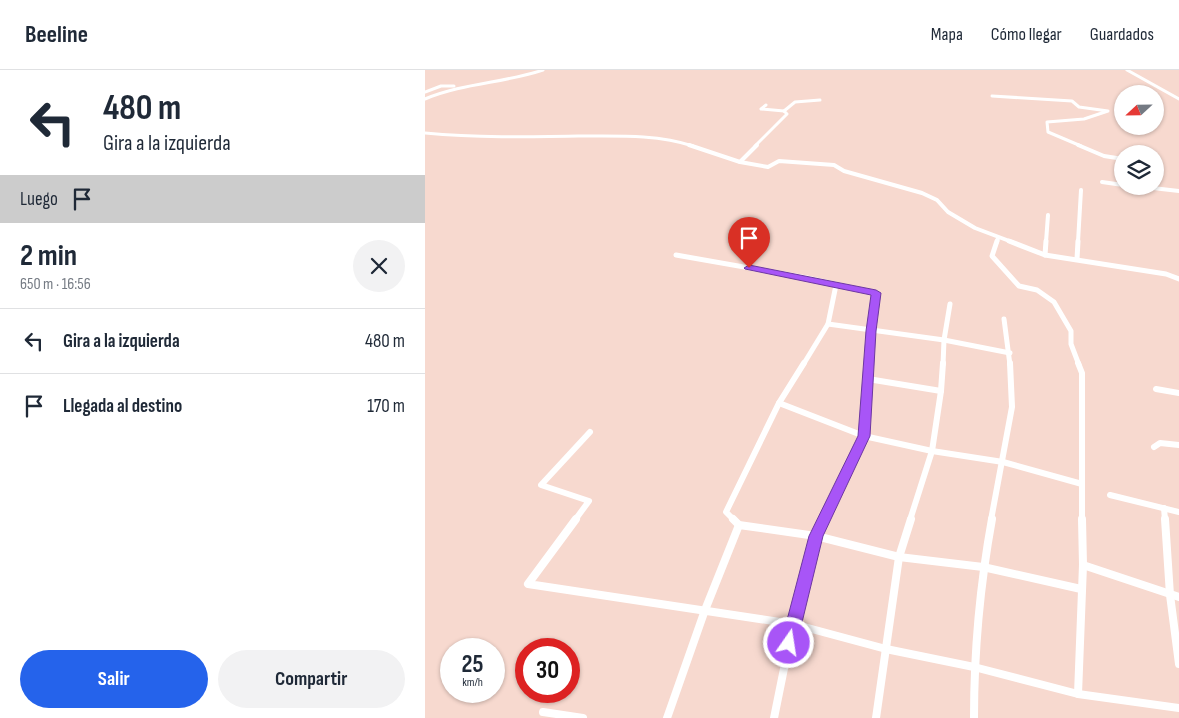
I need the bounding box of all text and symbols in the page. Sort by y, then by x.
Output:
text: Beeline [25,20,88,49]
text: Mapa [931,24,963,45]
text: Cómo llegar [991,24,1062,45]
text: Guardados [1090,24,1154,45]
north arrow [1114,85,1164,135]
map controls [1114,85,1164,195]
text: 480 m [103,87,181,130]
icon: left [20,90,85,155]
text: Gira a la izquierda [103,130,231,157]
button: layers [1114,145,1164,195]
icon: arrive [68,185,96,213]
text: Luego [20,188,58,211]
pin [728,217,770,268]
icon: arrive [735,224,763,252]
text: 2 min [20,238,77,274]
button: close [353,240,405,292]
text: 650 m · 16:56 [20,275,91,294]
icon: left [20,327,48,355]
text: Gira a la izquierda [63,330,180,353]
text: 480 m [365,330,405,353]
icon: arrive [20,392,48,420]
text: Llegada al destino [63,395,182,418]
text: 170 m [367,395,405,418]
position arrow [762,616,814,668]
speed limit sign: 30 [515,638,580,703]
text: 25 [462,649,483,680]
button: Salir [20,650,208,708]
button: Compartir [218,650,405,708]
text: km/h [462,675,483,690]

